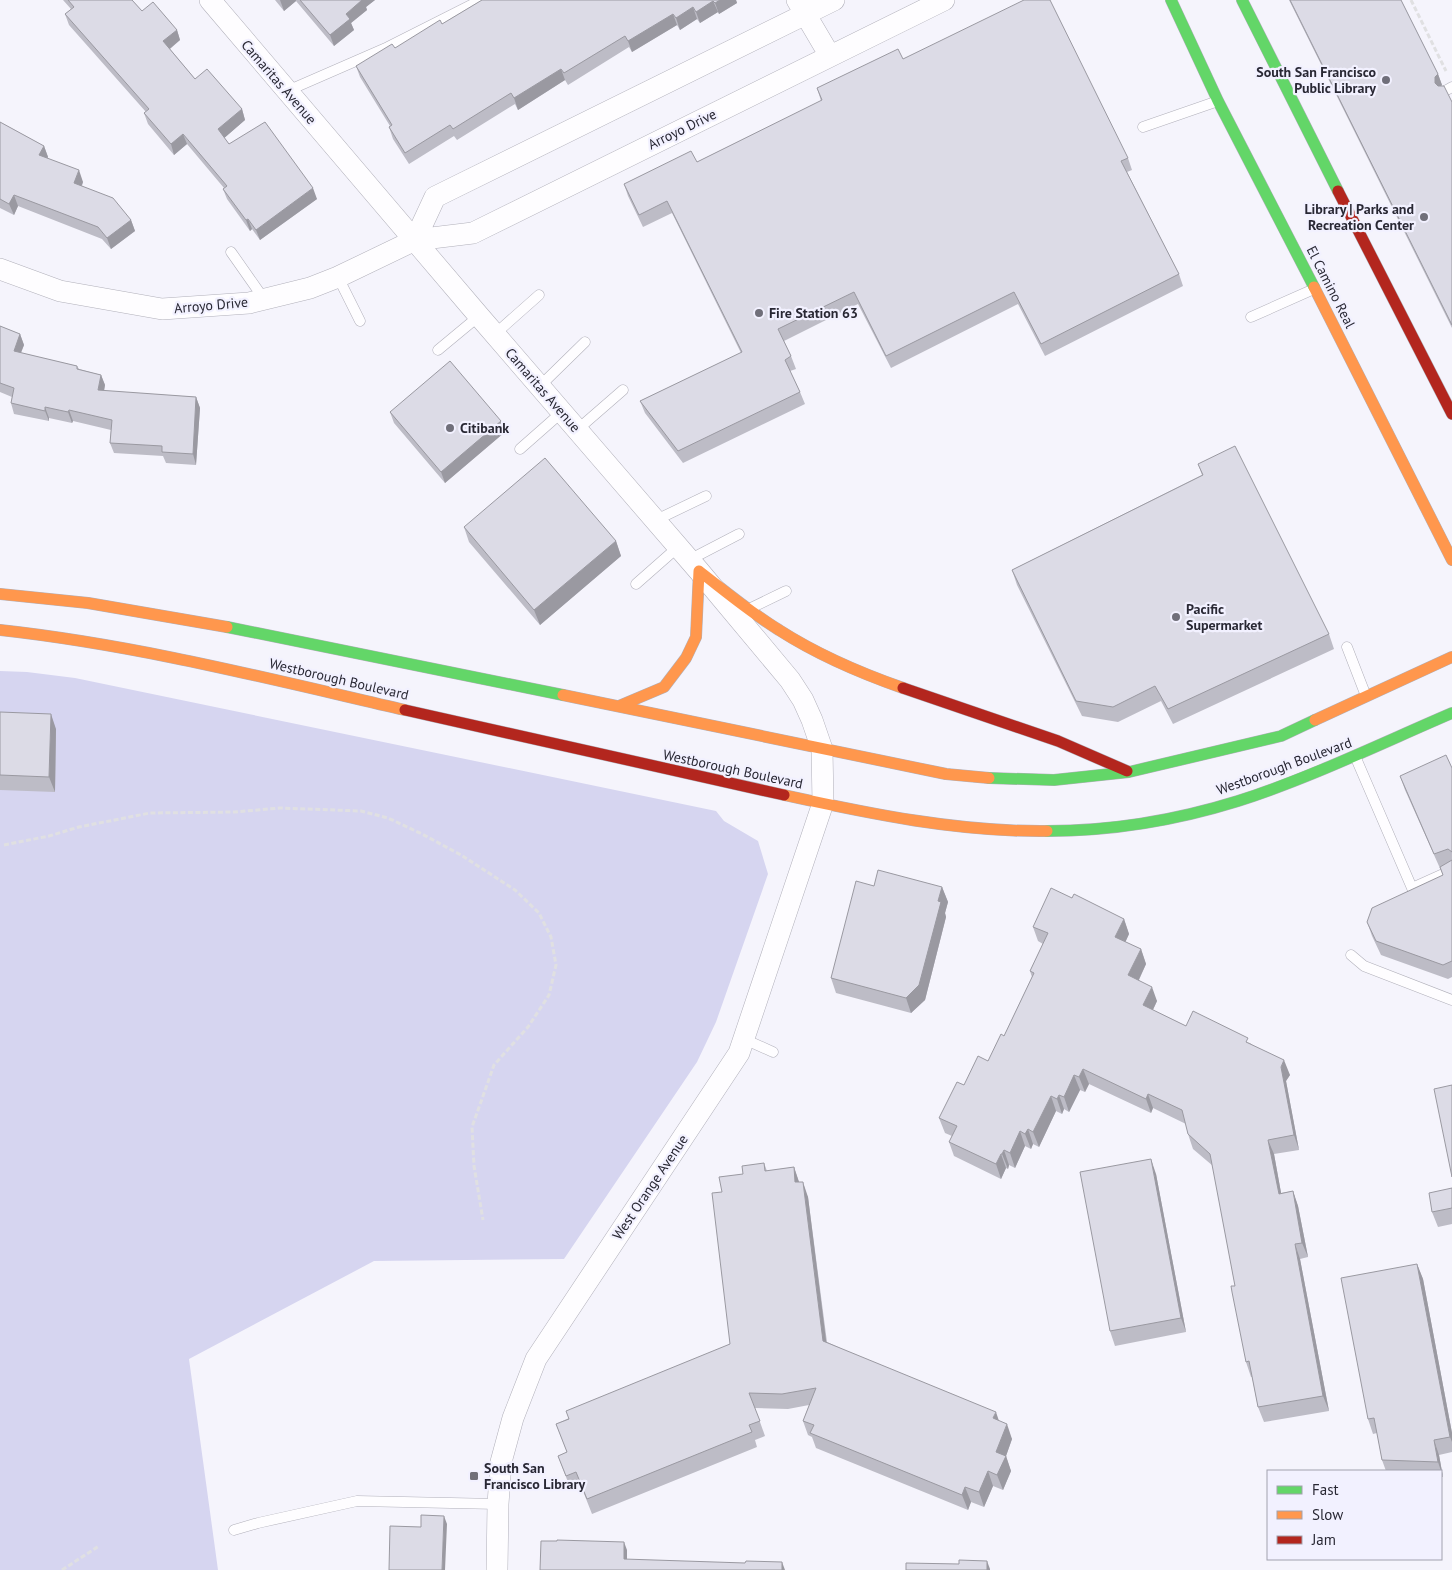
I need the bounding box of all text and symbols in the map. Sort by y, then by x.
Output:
street label: Camaritas Avenue [237,36,321,128]
place label: South San Francisco Public Library [1256,63,1376,97]
marker: South San Francisco Public Library [1380,74,1392,86]
street label: Arroyo Drive [645,105,719,153]
place label: Library | Parks and Recreation Center [1304,200,1414,234]
marker: Library | Parks and Recreation Center [1418,211,1430,223]
street label: El Camino Real [1303,243,1359,331]
street label: Arroyo Drive [173,293,249,317]
place label: Fire Station 63 [769,304,858,322]
marker: Fire Station 63 [753,307,765,319]
street label: Camaritas Avenue [501,344,585,436]
place label: Citibank [460,419,509,437]
marker: Citibank [444,422,456,434]
place label: Pacific Supermarket [1186,600,1262,634]
marker: Pacific Supermarket [1170,611,1182,623]
street label: Westborough Boulevard [267,654,411,704]
street label: Westborough Boulevard [1214,733,1354,799]
street label: Westborough Boulevard [661,745,805,793]
street label: West Orange Avenue [608,1131,692,1243]
place label: South San Francisco Library [484,1459,585,1493]
marker: South San Francisco Library [468,1470,480,1482]
legend [1267,1470,1442,1560]
text: Fast [1312,1480,1339,1499]
text: Slow [1312,1505,1343,1524]
text: Jam [1311,1530,1336,1549]

